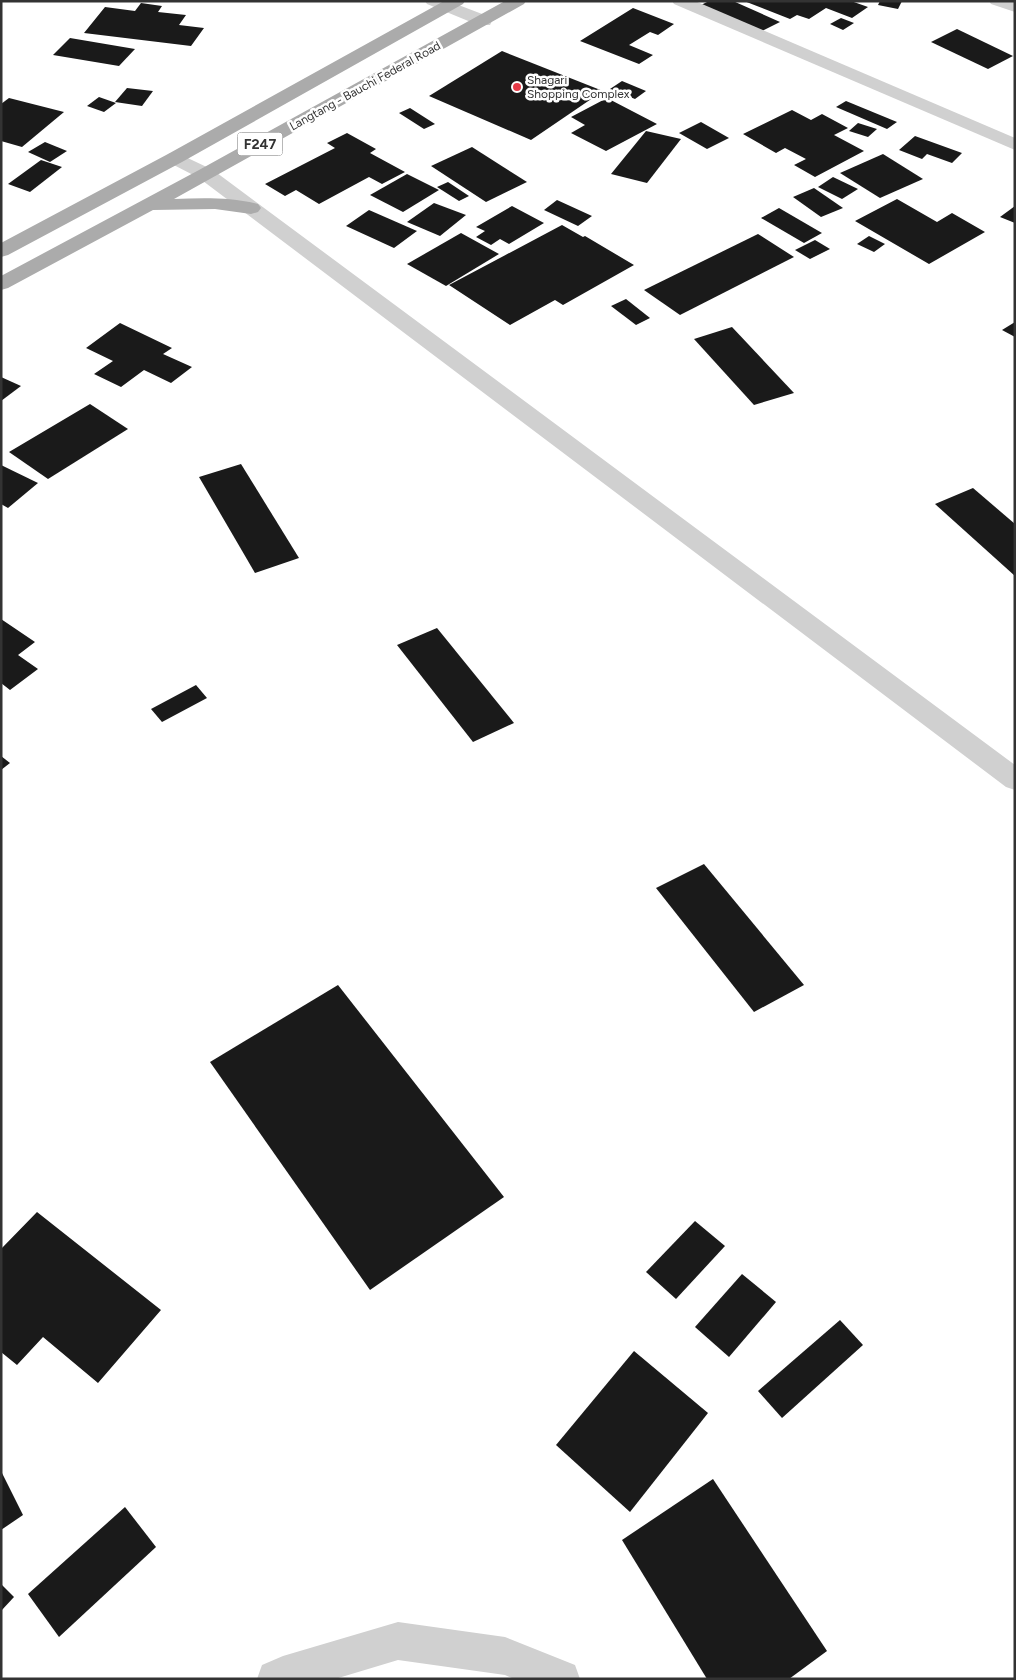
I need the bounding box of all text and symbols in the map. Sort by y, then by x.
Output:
street label: Langtang - Bauchi Federal Road [287,39,443,133]
place label: Shagari Shopping Complex [527,73,630,101]
marker: Shagari Shopping Complex [511,81,523,93]
road number: F247 [238,132,282,156]

